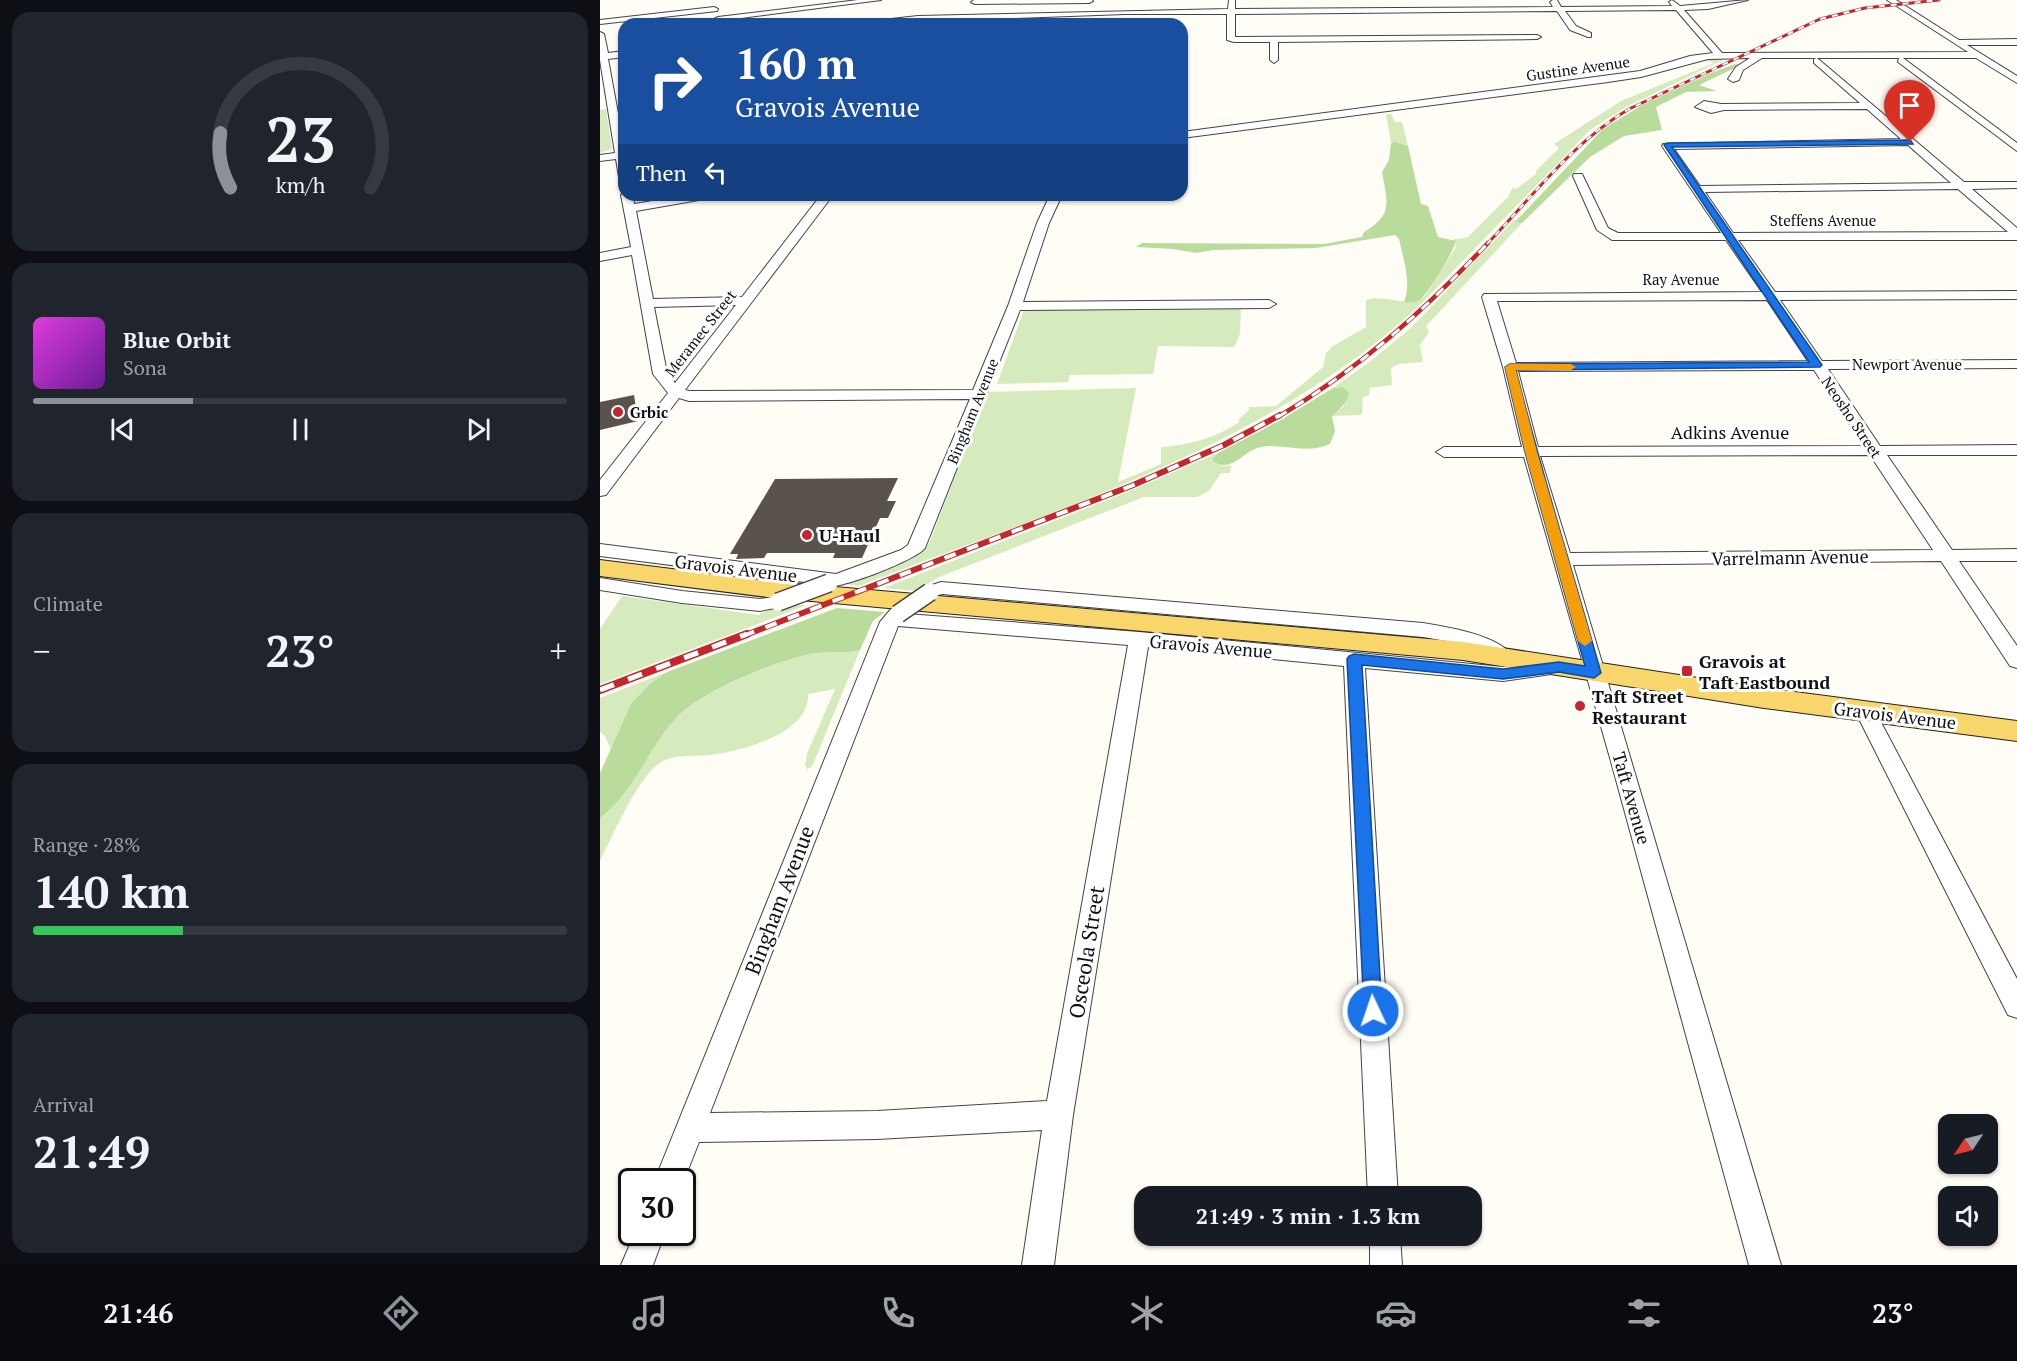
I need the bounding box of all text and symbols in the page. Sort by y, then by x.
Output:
text: 160 m [735,35,856,91]
icon: right [636,42,714,120]
street label: Gustine Avenue [1525,51,1631,85]
pin [1884,80,1935,142]
text: Gravois Avenue [735,89,920,125]
icon: arrive [1893,89,1926,122]
text: 23 [265,97,335,180]
icon: left [699,156,732,189]
text: Then [636,158,687,187]
text: km/h [275,172,325,200]
street label: Steffens Avenue [1770,210,1876,230]
street label: Ray Avenue [1642,269,1720,289]
street label: Meramec Street [660,285,740,381]
text: Blue Orbit [123,325,231,354]
text: Sona [123,354,167,381]
street label: Newport Avenue [1852,354,1962,374]
street label: Bingham Avenue [942,355,1002,467]
street label: Neosho Street [1817,372,1887,462]
place label: Grbic [630,402,668,422]
marker: Grbic [611,405,625,419]
icon: previous [106,413,139,446]
icon: pause [284,413,317,446]
icon: next [462,413,495,446]
street label: Adkins Avenue [1671,420,1789,444]
place label: U-Haul [819,523,880,547]
marker: U-Haul [800,528,814,542]
street label: Varrelmann Avenue [1711,544,1869,570]
street label: Gravois Avenue [673,549,799,587]
text: Climate [33,590,103,617]
text: 23° [265,620,335,680]
text: − [33,629,51,672]
text: + [549,629,567,672]
street label: Gravois Avenue [1149,629,1273,663]
place label: Gravois at Taft Eastbound [1699,649,1830,694]
marker: Gravois at Taft Eastbound [1680,664,1694,678]
place label: Taft Street Restaurant [1592,684,1687,729]
street label: Gravois Avenue [1832,696,1958,734]
marker: Taft Street Restaurant [1573,699,1587,713]
street label: Taft Avenue [1607,749,1657,847]
street label: Bingham Avenue [738,822,820,978]
text: Range · 28% [33,831,140,858]
text: 140 km [33,861,189,921]
street label: Osceola Street [1062,883,1110,1021]
position arrow [1341,979,1405,1043]
text: Arrival [33,1091,94,1118]
north arrow [1938,1114,1998,1174]
map controls [1938,1114,1998,1246]
text: 21:49 [33,1121,150,1181]
speed limit sign: 30 [618,1168,696,1246]
button: sound [1938,1186,1998,1246]
text: 21:49 · 3 min · 1.3 km [1196,1201,1420,1230]
icon: directions [380,1292,422,1334]
icon: music [629,1292,671,1334]
icon: phone [877,1292,919,1334]
icon: climate [1126,1292,1168,1334]
icon: car [1375,1292,1417,1334]
icon: filters [1623,1292,1665,1334]
text: 21:46 [103,1295,174,1331]
text: 23° [1872,1295,1914,1331]

